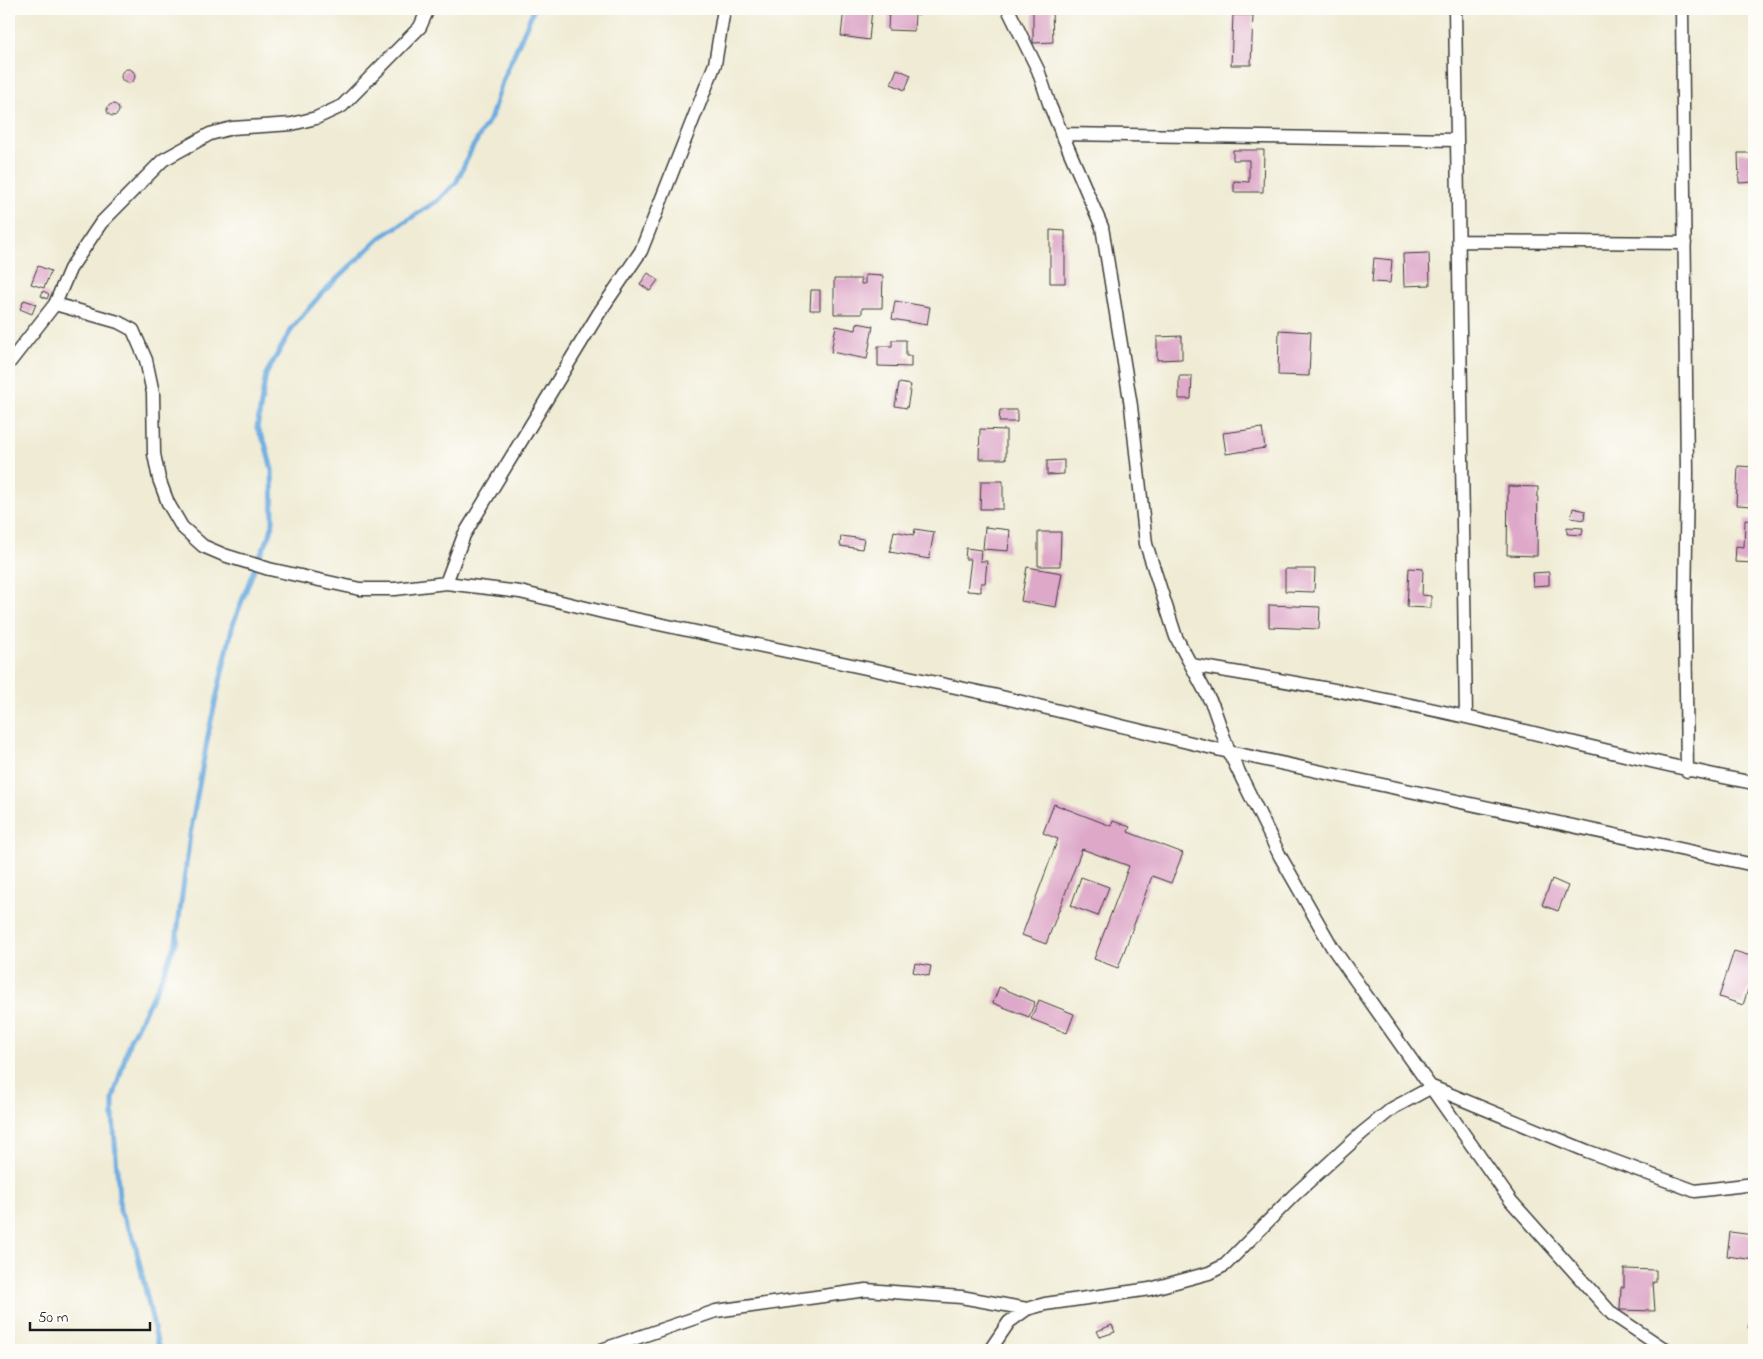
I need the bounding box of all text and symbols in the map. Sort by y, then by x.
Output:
scale bar [30,1299,150,1331]
text: 50 m [38,1307,69,1329]

